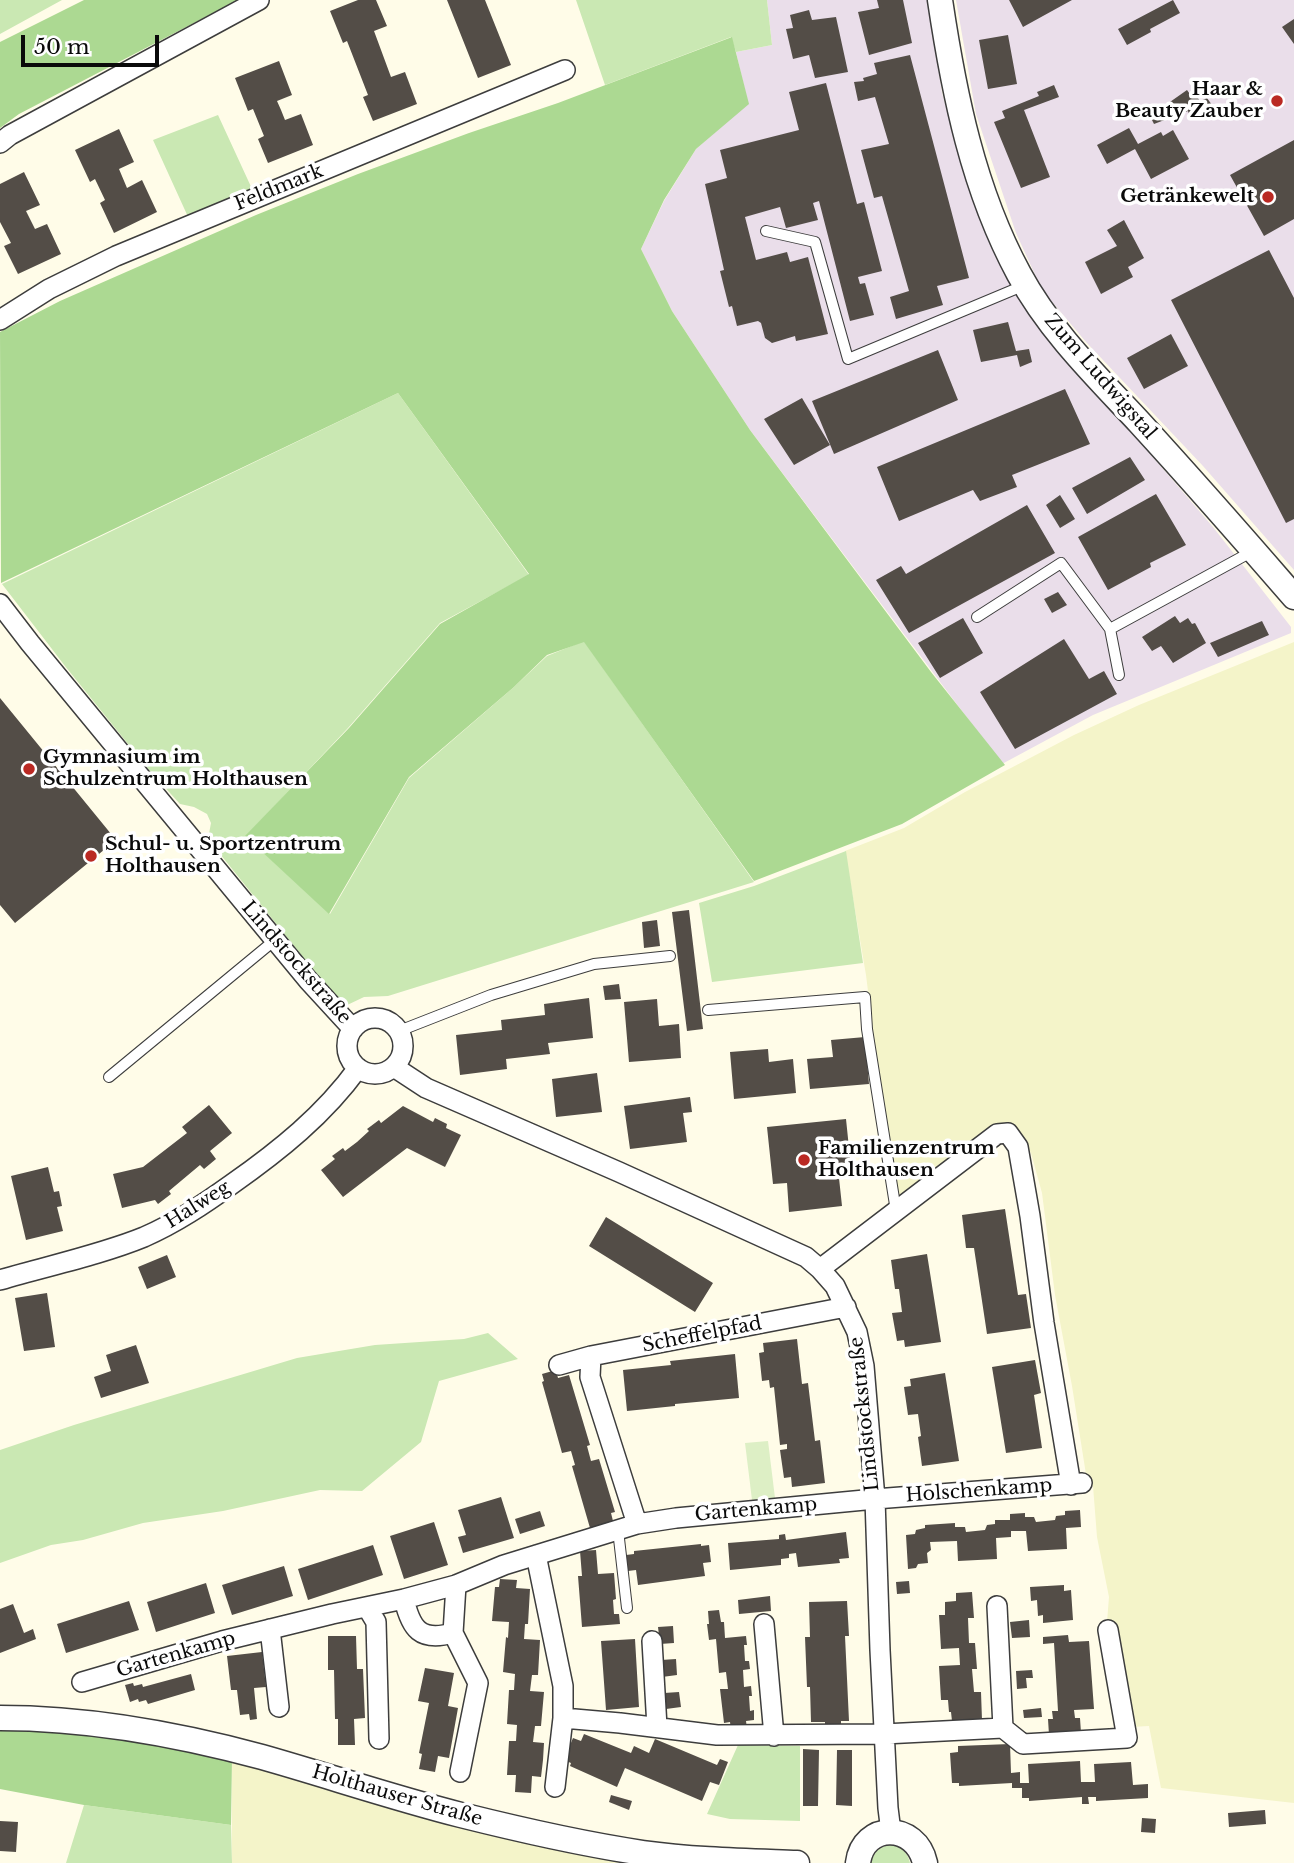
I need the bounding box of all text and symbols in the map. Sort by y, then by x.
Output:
scale bar [24,21,163,65]
text: 50 m [34,34,89,60]
place label: Haar & Beauty Zauber [1115,79,1263,123]
marker: Haar & Beauty Zauber [1269,93,1285,109]
street label: Feldmark [231,160,327,216]
place label: Getränkewelt [1120,186,1254,208]
marker: Getränkewelt [1260,189,1276,205]
street label: Zum Ludwigstal [1039,310,1161,444]
place label: Gymnasium im Schulzentrum Holthausen [43,747,308,791]
marker: Gymnasium im Schulzentrum Holthausen [21,761,37,777]
place label: Schul- u. Sportzentrum Holthausen [105,834,341,878]
marker: Schul- u. Sportzentrum Holthausen [83,848,99,864]
street label: Lindstockstraße [236,897,356,1029]
place label: Familienzentrum Holthausen [818,1138,995,1182]
marker: Familienzentrum Holthausen [796,1152,812,1168]
street label: Halweg [161,1176,235,1234]
street label: Scheffelpfad [640,1312,764,1358]
street label: Lindstockstraße [846,1335,884,1493]
street label: Holschenkamp [905,1474,1053,1508]
street label: Gartenkamp [694,1493,818,1527]
street label: Gartenkamp [114,1627,238,1683]
street label: Holthauser Straße [309,1761,485,1831]

